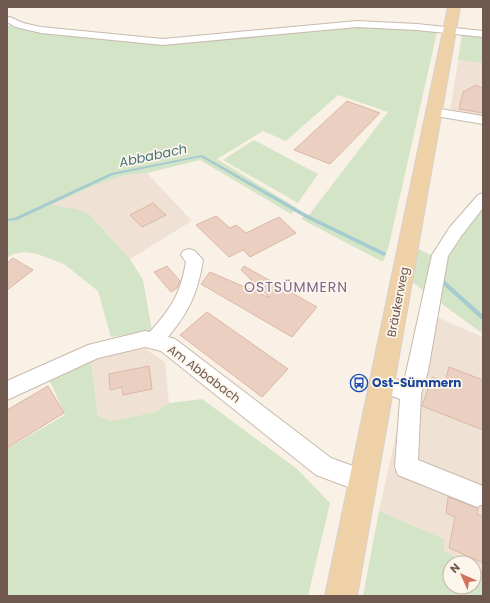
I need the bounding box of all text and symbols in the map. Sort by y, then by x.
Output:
water label: Abbabach [116,139,189,172]
street label: Bräukerweg [382,265,413,338]
district label: OSTSÜMMERN [244,277,348,297]
street label: Am Abbabach [164,341,244,407]
bus stop icon: Ost-Sümmern [349,373,369,393]
place label: Ost-Sümmern [372,374,461,391]
north arrow [442,555,482,595]
text: N [446,559,464,577]

